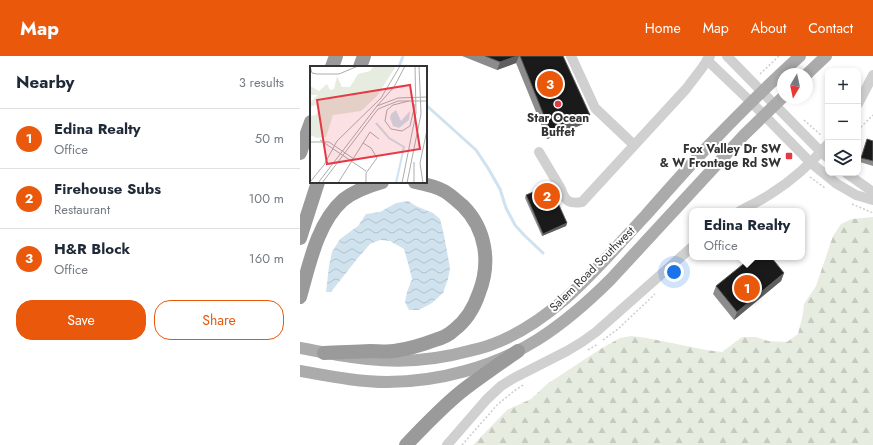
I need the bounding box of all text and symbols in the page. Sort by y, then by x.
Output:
text: Map [20,15,59,42]
text: Home [645,18,681,38]
text: Map [703,18,729,38]
text: About [751,18,786,38]
text: Contact [808,18,853,38]
inset map [310,66,427,183]
north arrow [777,68,813,104]
map controls [825,68,861,176]
button: + [825,68,861,104]
pin: 3 [537,69,563,99]
text: Nearby [16,70,74,94]
text: 3 results [239,73,284,92]
marker: Star Ocean Buffet [553,99,563,109]
button: − [825,104,861,140]
place label: Star Ocean Buffet [527,109,589,141]
text: Edina Realty [54,118,141,140]
text: 1 [26,129,32,148]
text: 50 m [255,129,284,148]
text: Office [54,140,88,159]
place label: Fox Valley Dr SW & W Frontage Rd SW [660,140,781,172]
button: layers [825,140,861,176]
marker: Fox Valley Dr SW & W Frontage Rd SW [784,151,794,161]
text: Firehouse Subs [54,178,161,200]
pin: 2 [534,181,560,211]
text: 2 [25,189,33,208]
text: 100 m [249,189,284,208]
text: Restaurant [54,200,110,219]
popup [689,208,805,260]
text: Edina Realty [704,214,790,236]
street label: Salem Road Southwest [545,222,639,316]
text: Office [704,236,738,255]
text: H&R Block [54,238,130,260]
text: 3 [25,249,33,268]
text: 160 m [249,249,284,268]
text: Office [54,260,88,279]
your location [664,262,684,282]
pin: 1 [734,273,760,303]
button: Save [16,300,146,340]
button: Share [154,300,284,340]

